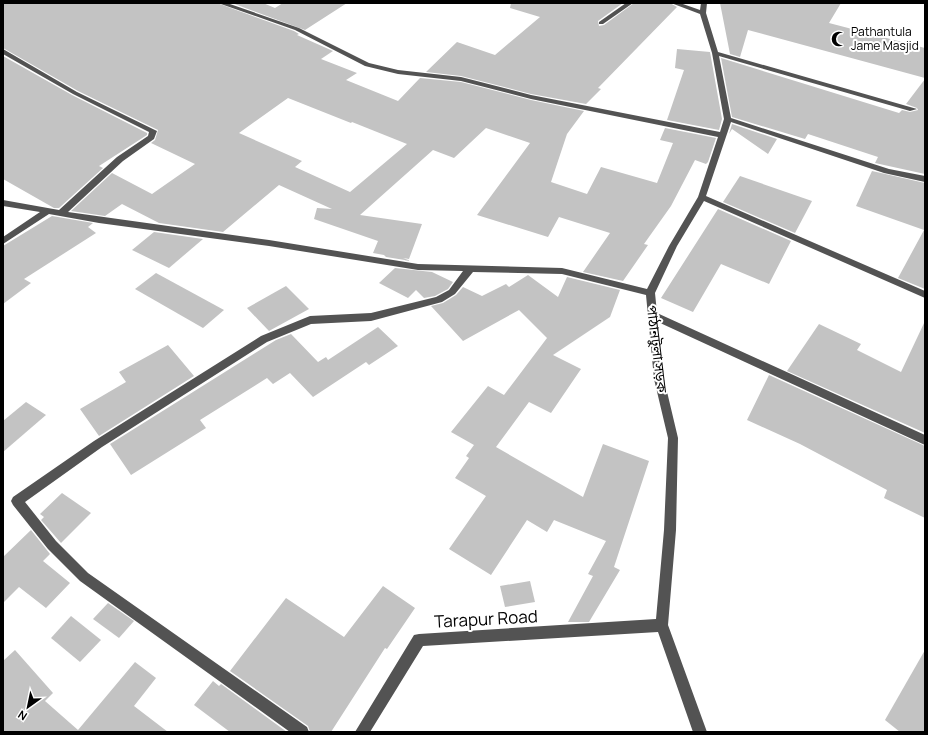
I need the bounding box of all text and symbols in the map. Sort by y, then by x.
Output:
place label: Pathantula Jame Masjid [851,23,919,54]
mosque icon: Pathantula Jame Masjid [830,30,848,48]
street label: পাঠানটুলা সড়ক [642,304,672,394]
street label: Tarapur Road [434,604,538,633]
north arrow [8,687,48,727]
text: N [15,707,30,724]

